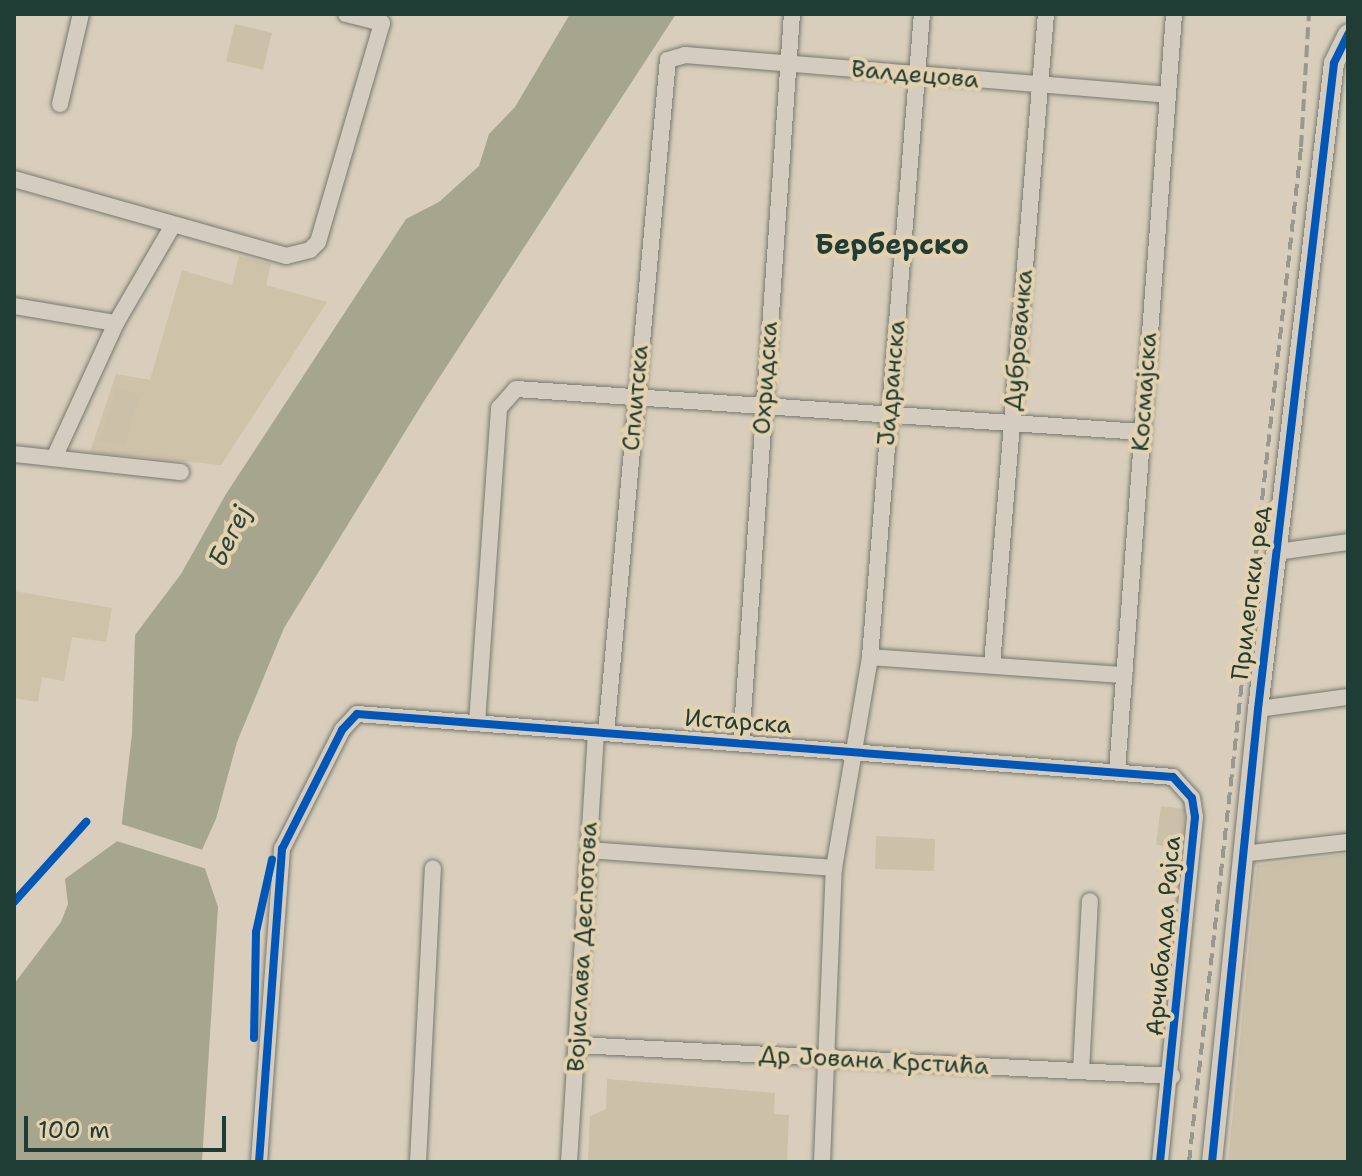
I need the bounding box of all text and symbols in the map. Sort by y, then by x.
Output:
street label: Валдецова [850,55,980,95]
district label: Берберско [815,227,969,261]
street label: Дубровачка [998,268,1040,412]
street label: Јадранска [872,319,912,447]
street label: Охридска [748,320,784,436]
street label: Космајска [1126,331,1164,453]
street label: Сплитска [617,344,655,452]
water label: Бегеј [201,501,257,571]
street label: Прилепски ред [1226,504,1276,682]
street label: Истарска [684,704,792,740]
street label: Војислава Деспотова [562,821,604,1073]
street label: Арчибалда Рајса [1141,835,1187,1037]
street label: Др Јована Крстића [758,1041,990,1081]
scale bar [28,1100,230,1150]
text: 100 m [38,1114,110,1146]

